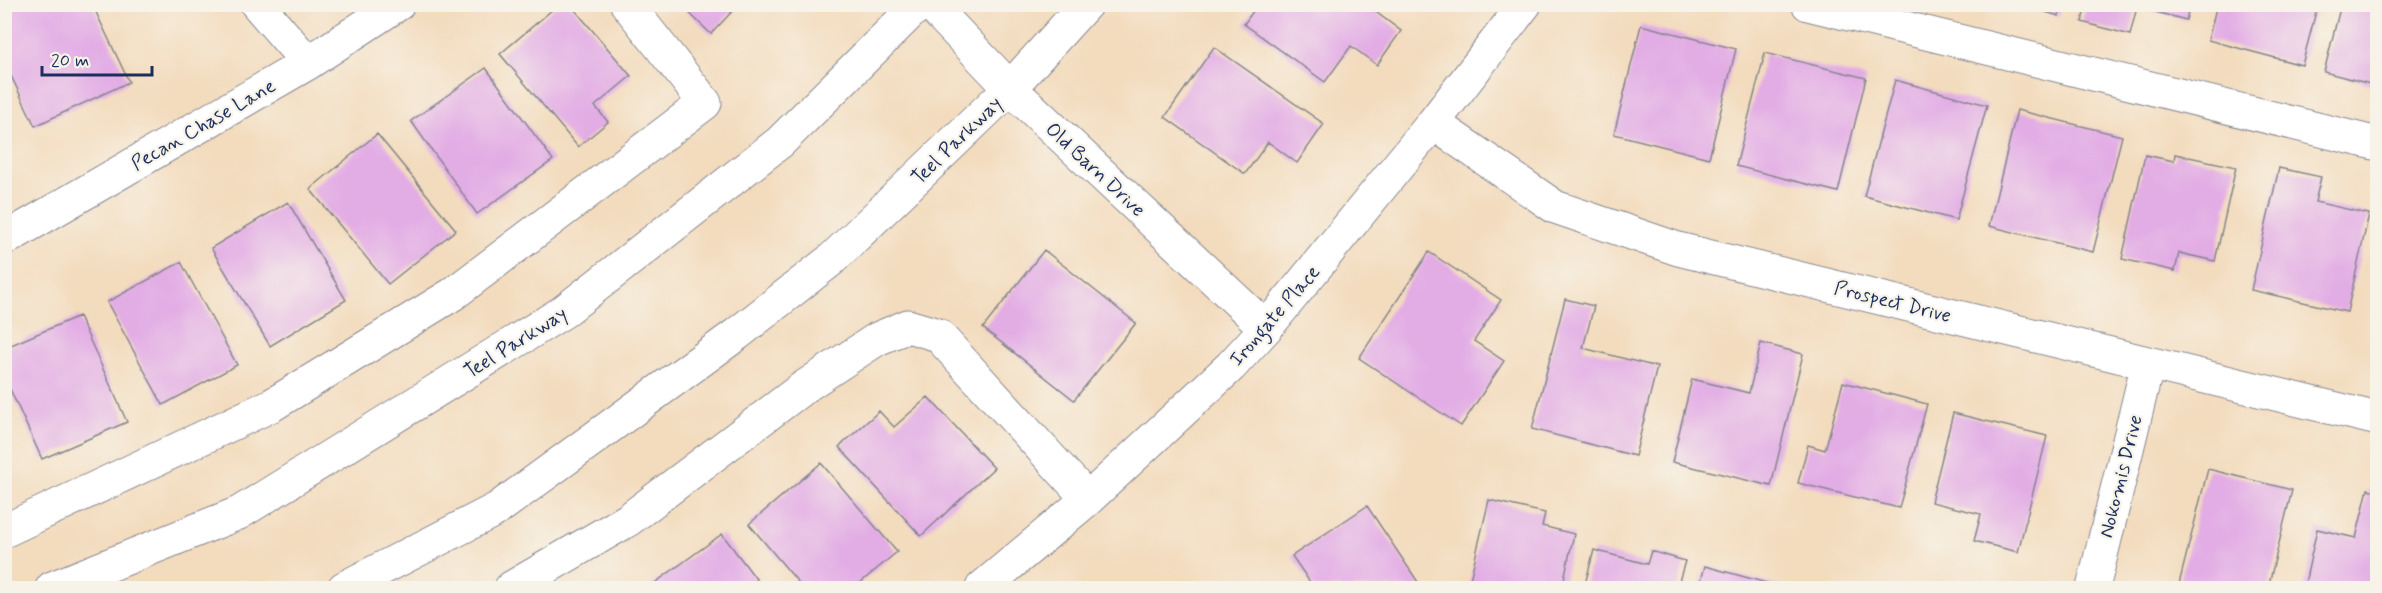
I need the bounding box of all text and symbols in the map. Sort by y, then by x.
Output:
scale bar [42,39,152,77]
text: 20 m [51,49,89,73]
street label: Pecan Chase Lane [127,73,281,178]
street label: Teel Parkway [906,91,1008,191]
street label: Old Barn Drive [1039,117,1151,224]
street label: Irongate Place [1224,260,1328,374]
street label: Prospect Drive [1831,275,1954,330]
street label: Teel Parkway [459,301,572,386]
street label: Nokomis Drive [2093,412,2150,541]

